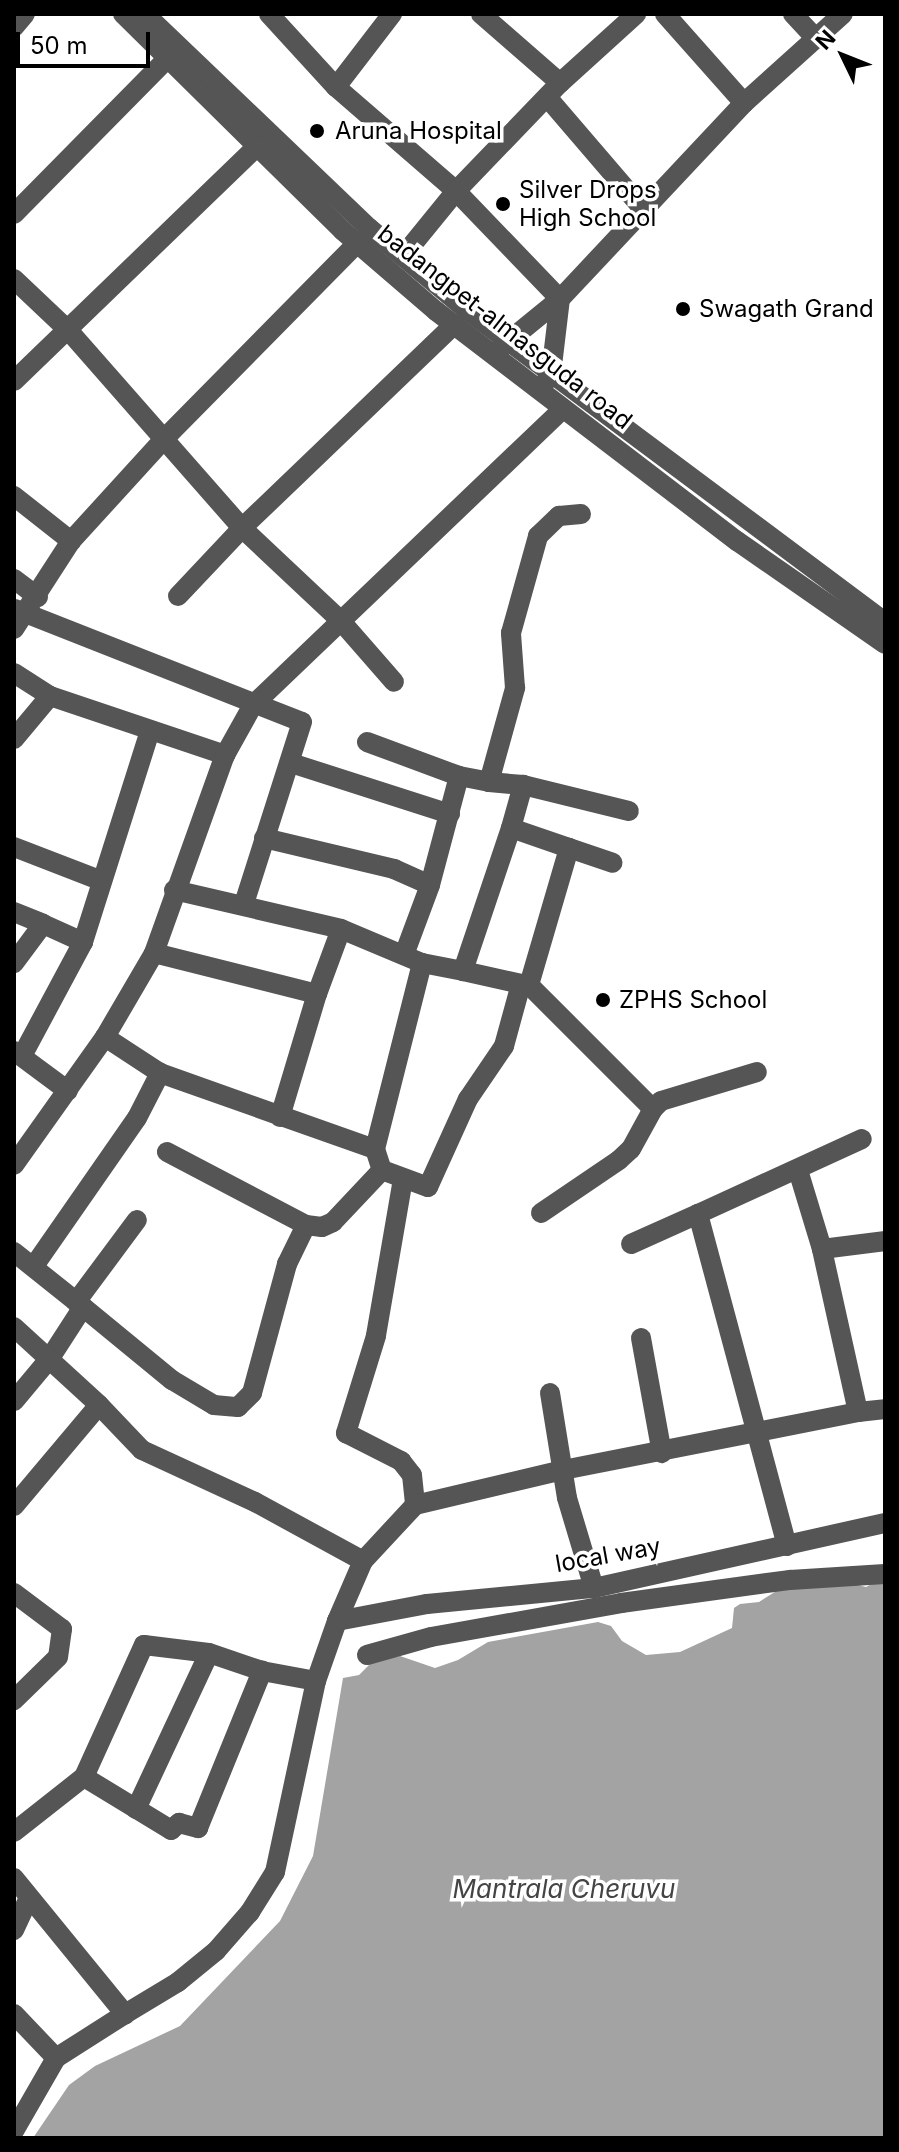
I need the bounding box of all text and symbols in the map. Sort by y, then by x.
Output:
scale bar [20,16,154,66]
north arrow [803,16,883,96]
text: N [810,25,841,55]
text: 50 m [30,31,88,60]
place label: Aruna Hospital [335,117,502,145]
marker: Aruna Hospital [306,120,328,142]
place label: Silver Drops High School [519,176,657,232]
marker: Silver Drops High School [494,195,512,213]
street label: badangpet-almasguda road [372,219,638,435]
place label: Swagath Grand [699,295,874,323]
marker: Swagath Grand [674,300,692,318]
place label: ZPHS School [619,986,767,1014]
marker: ZPHS School [594,991,612,1009]
street label: local way [553,1532,663,1578]
water label: Mantrala Cheruvu [453,1873,675,1905]

